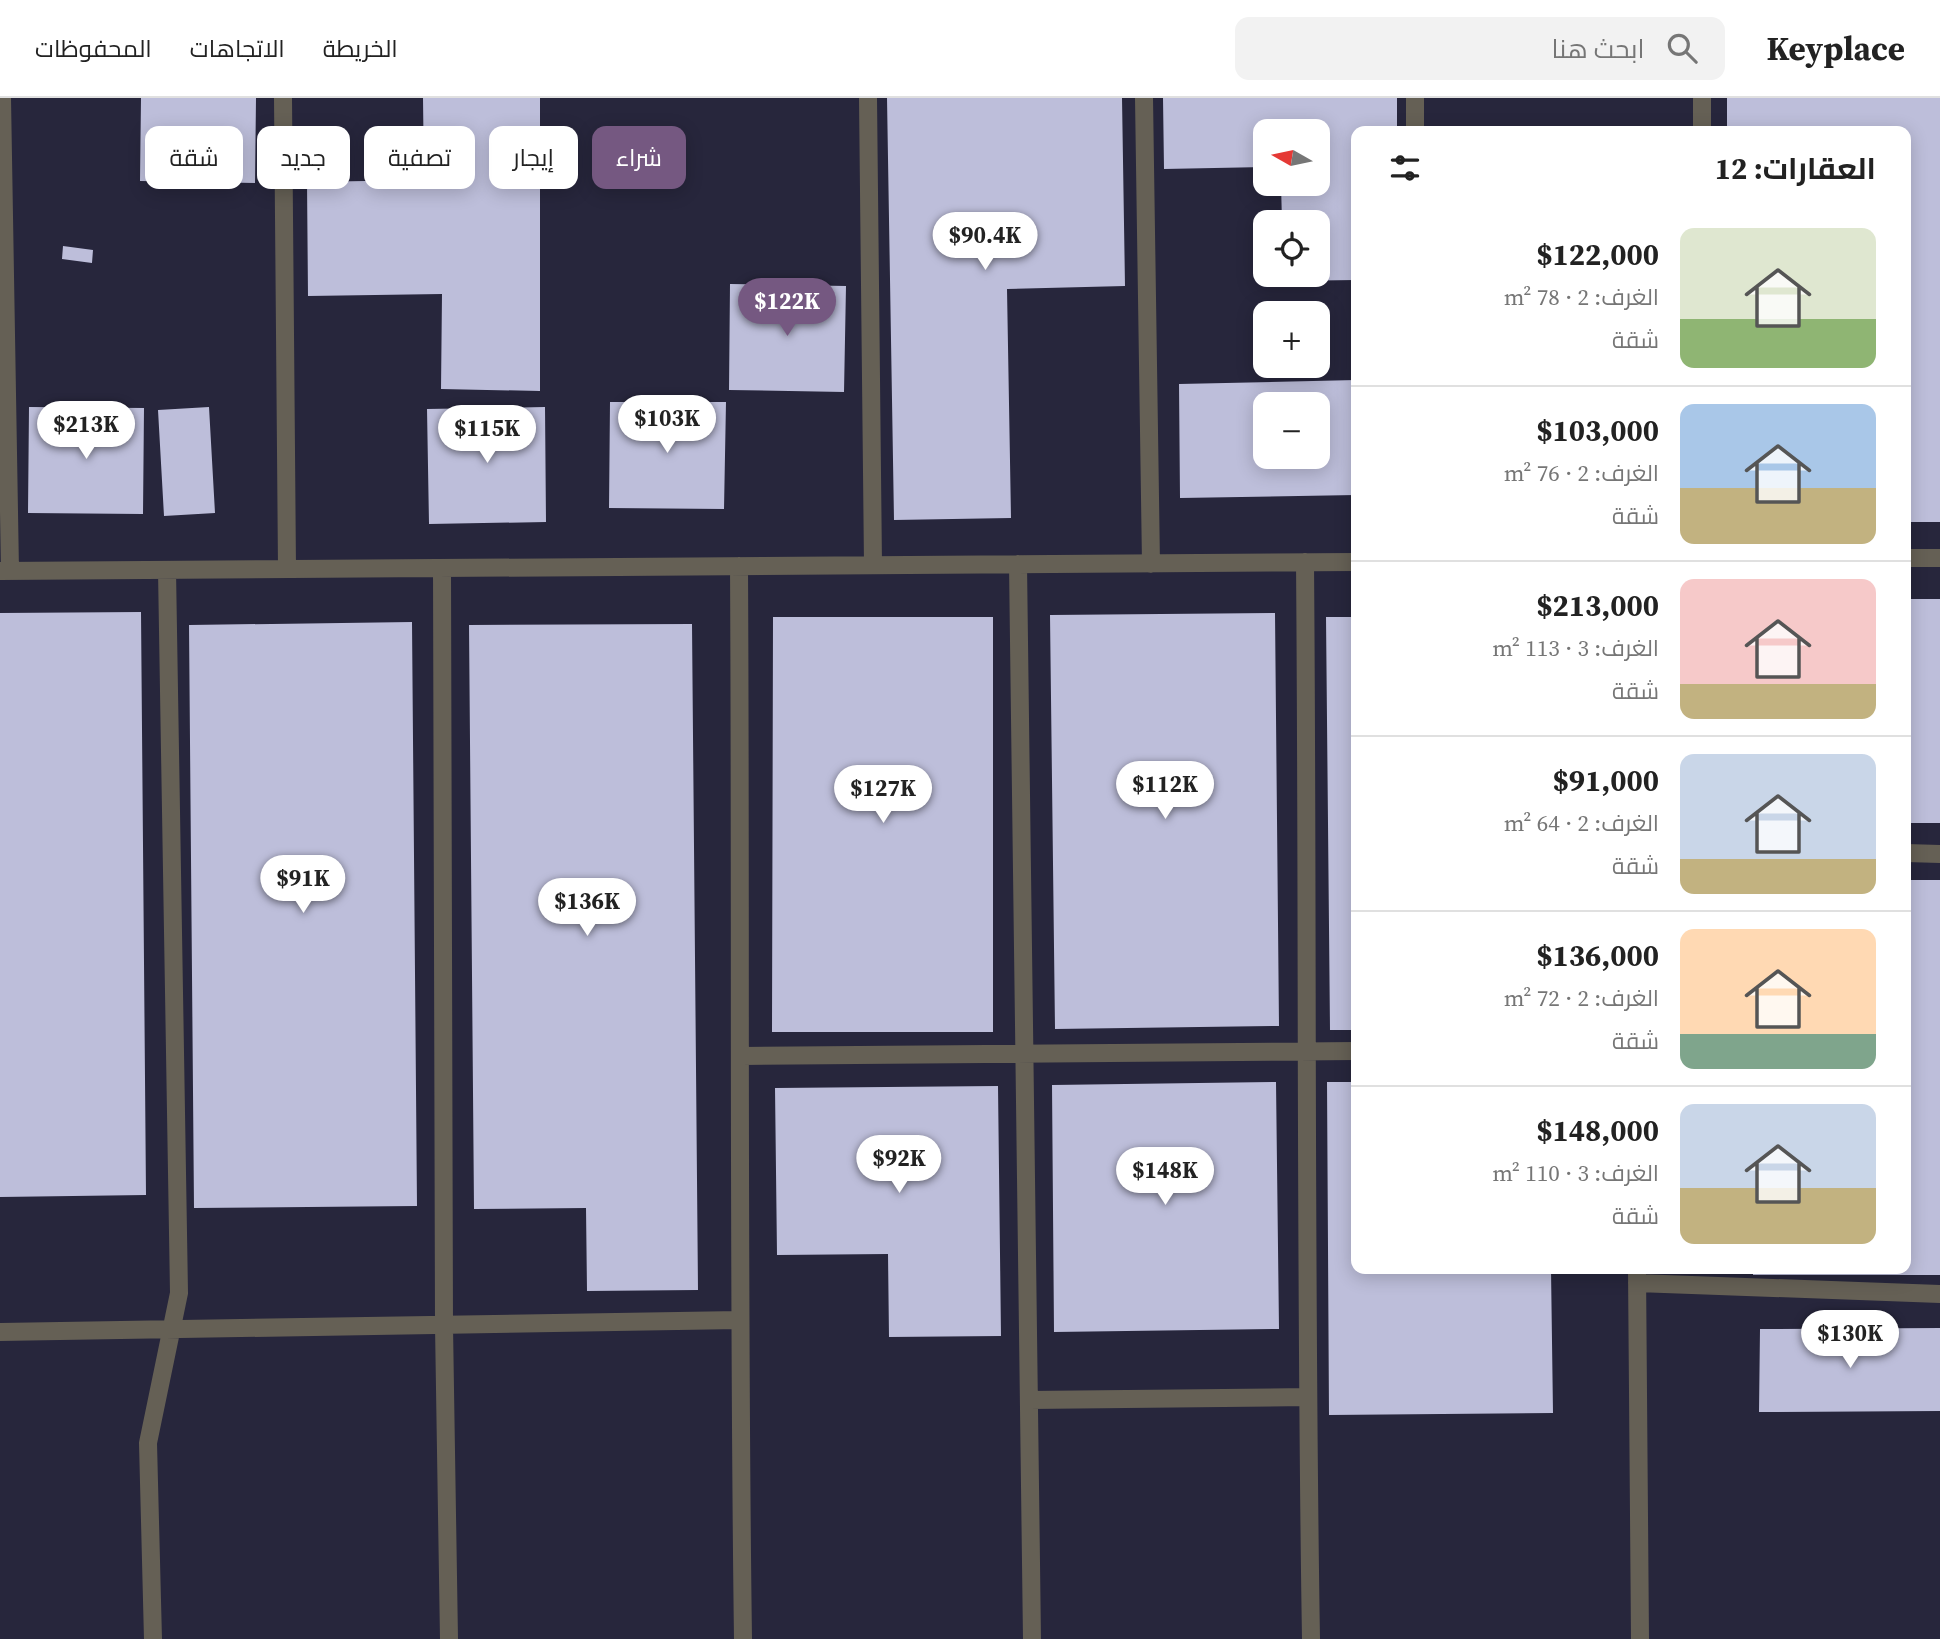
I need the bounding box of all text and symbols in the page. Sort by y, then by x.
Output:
search box [1235,17,1725,80]
text: Keyplace [1767,26,1905,71]
icon: search [1663,29,1701,67]
text: ابحث هنا [1552,31,1645,67]
text: المحفوظات [35,32,152,65]
text: الاتجاهات [190,32,285,65]
text: الخريطة [323,32,398,65]
north arrow [1253,119,1330,196]
map controls [1253,119,1330,469]
chip: شقة [145,126,243,189]
chip: جديد [257,126,350,189]
chip: تصفية [364,126,475,189]
chip: إيجار [489,126,578,189]
chip: شراء [592,126,686,189]
text: العقارات: 12 [1715,148,1876,189]
icon: filters [1386,149,1424,187]
button: locate [1253,210,1330,287]
pin: $90.4K [928,212,1042,272]
text: $90.4K [949,219,1021,251]
text: $122,000 [1536,234,1659,275]
icon: home [1736,256,1820,340]
pin: $122K [738,278,836,338]
text: الغرف: 2 · 78 m² [1504,281,1659,313]
text: $122K [754,285,820,317]
button: + [1253,301,1330,378]
text: شقة [1612,324,1659,356]
button: − [1253,392,1330,469]
pin: $103K [618,396,716,455]
pin: $213K [37,402,135,461]
text: $103K [634,402,700,434]
pin: $115K [438,406,536,465]
text: $213K [53,408,119,440]
text: $103,000 [1536,410,1659,451]
text: $115K [454,412,520,444]
icon: home [1736,432,1820,516]
text: الغرف: 2 · 76 m² [1504,457,1659,489]
text: شقة [1612,500,1659,532]
text: $213,000 [1536,585,1659,626]
icon: home [1736,607,1820,691]
text: الغرف: 3 · 113 m² [1492,632,1659,664]
text: شقة [1612,675,1659,707]
text: $91,000 [1552,760,1659,801]
pin: $112K [1116,762,1214,821]
pin: $127K [834,766,932,825]
text: $112K [1132,768,1198,800]
text: $127K [850,772,916,804]
icon: home [1736,782,1820,866]
text: الغرف: 2 · 64 m² [1504,807,1659,839]
text: شقة [1612,850,1659,882]
pin: $91K [262,856,344,915]
text: $91K [276,862,330,894]
pin: $136K [538,878,636,938]
text: $136K [554,885,620,917]
text: $136,000 [1536,935,1659,976]
icon: home [1736,957,1820,1041]
text: الغرف: 2 · 72 m² [1504,982,1659,1014]
text: شقة [1612,1025,1659,1057]
text: $148,000 [1536,1110,1659,1151]
icon: home [1736,1132,1820,1216]
pin: $92K [858,1136,940,1195]
text: $92K [872,1142,926,1174]
pin: $148K [1116,1148,1214,1207]
text: $148K [1132,1154,1198,1186]
text: الغرف: 3 · 110 m² [1492,1157,1659,1189]
text: شقة [1612,1200,1659,1232]
pin: $130K [1801,1310,1899,1370]
text: $130K [1817,1317,1883,1349]

